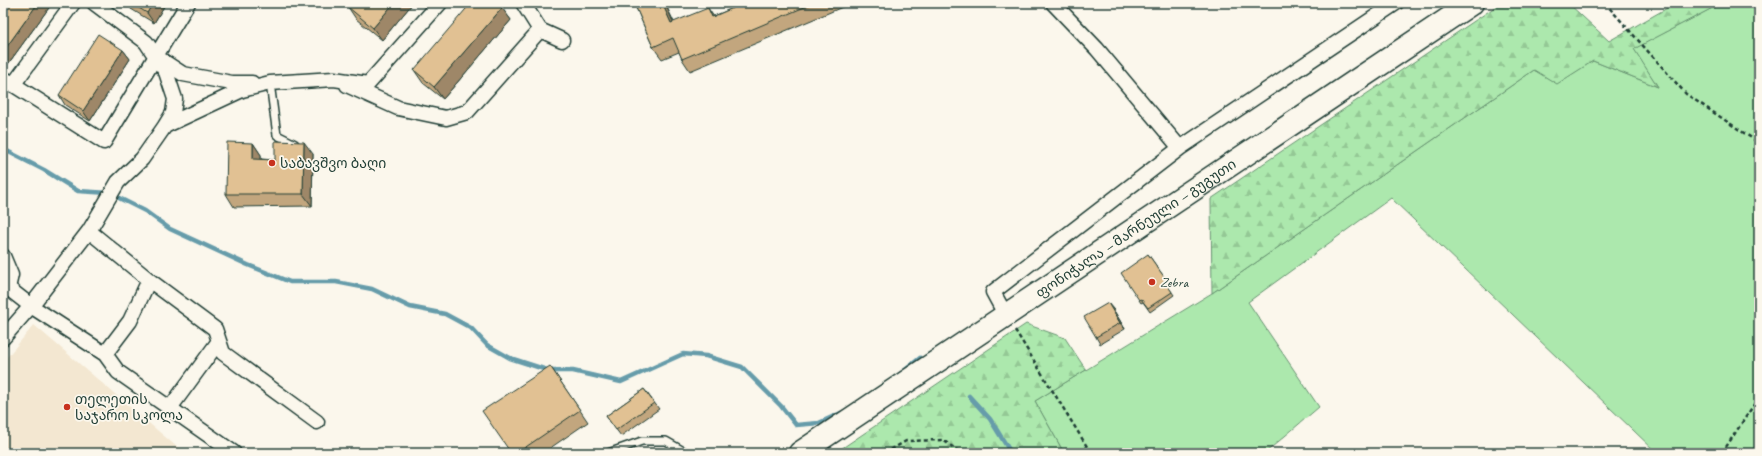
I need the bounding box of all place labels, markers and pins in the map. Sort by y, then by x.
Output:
place label: საბავშვო ბაღი [280,155,386,172]
marker: საბავშვო ბაღი [267,158,277,168]
place label: Zebra [1160,274,1189,291]
marker: Zebra [1147,277,1157,287]
place label: თელეთის საჯარო სკოლა [75,391,183,424]
marker: თელეთის საჯარო სკოლა [62,402,72,412]

